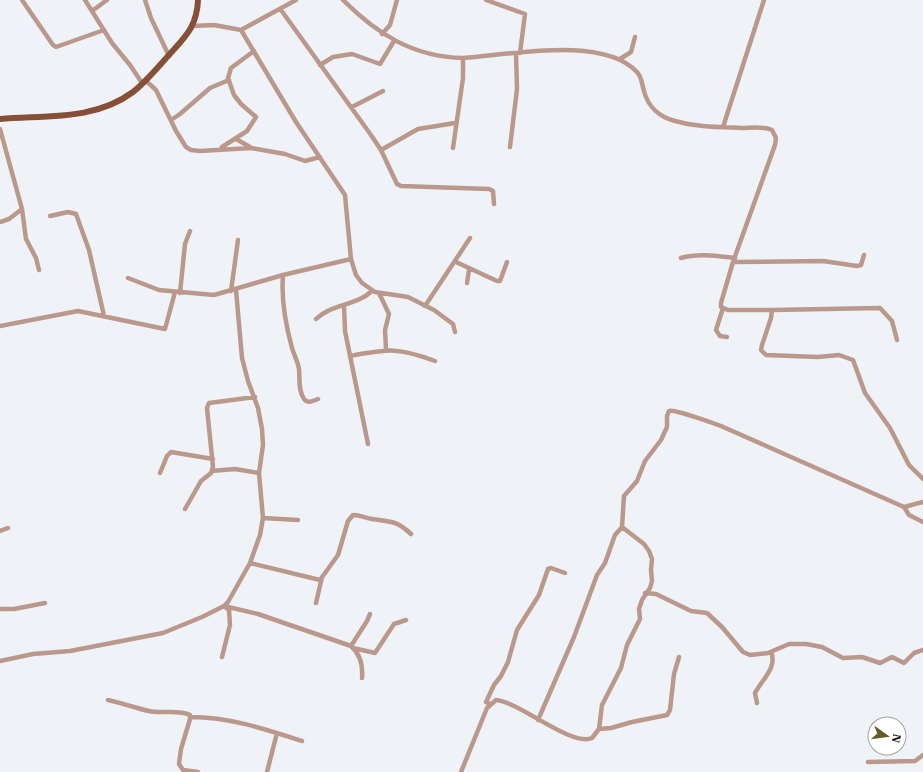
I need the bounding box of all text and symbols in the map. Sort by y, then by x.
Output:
north arrow [867,716,907,756]
text: N [889,733,905,745]

